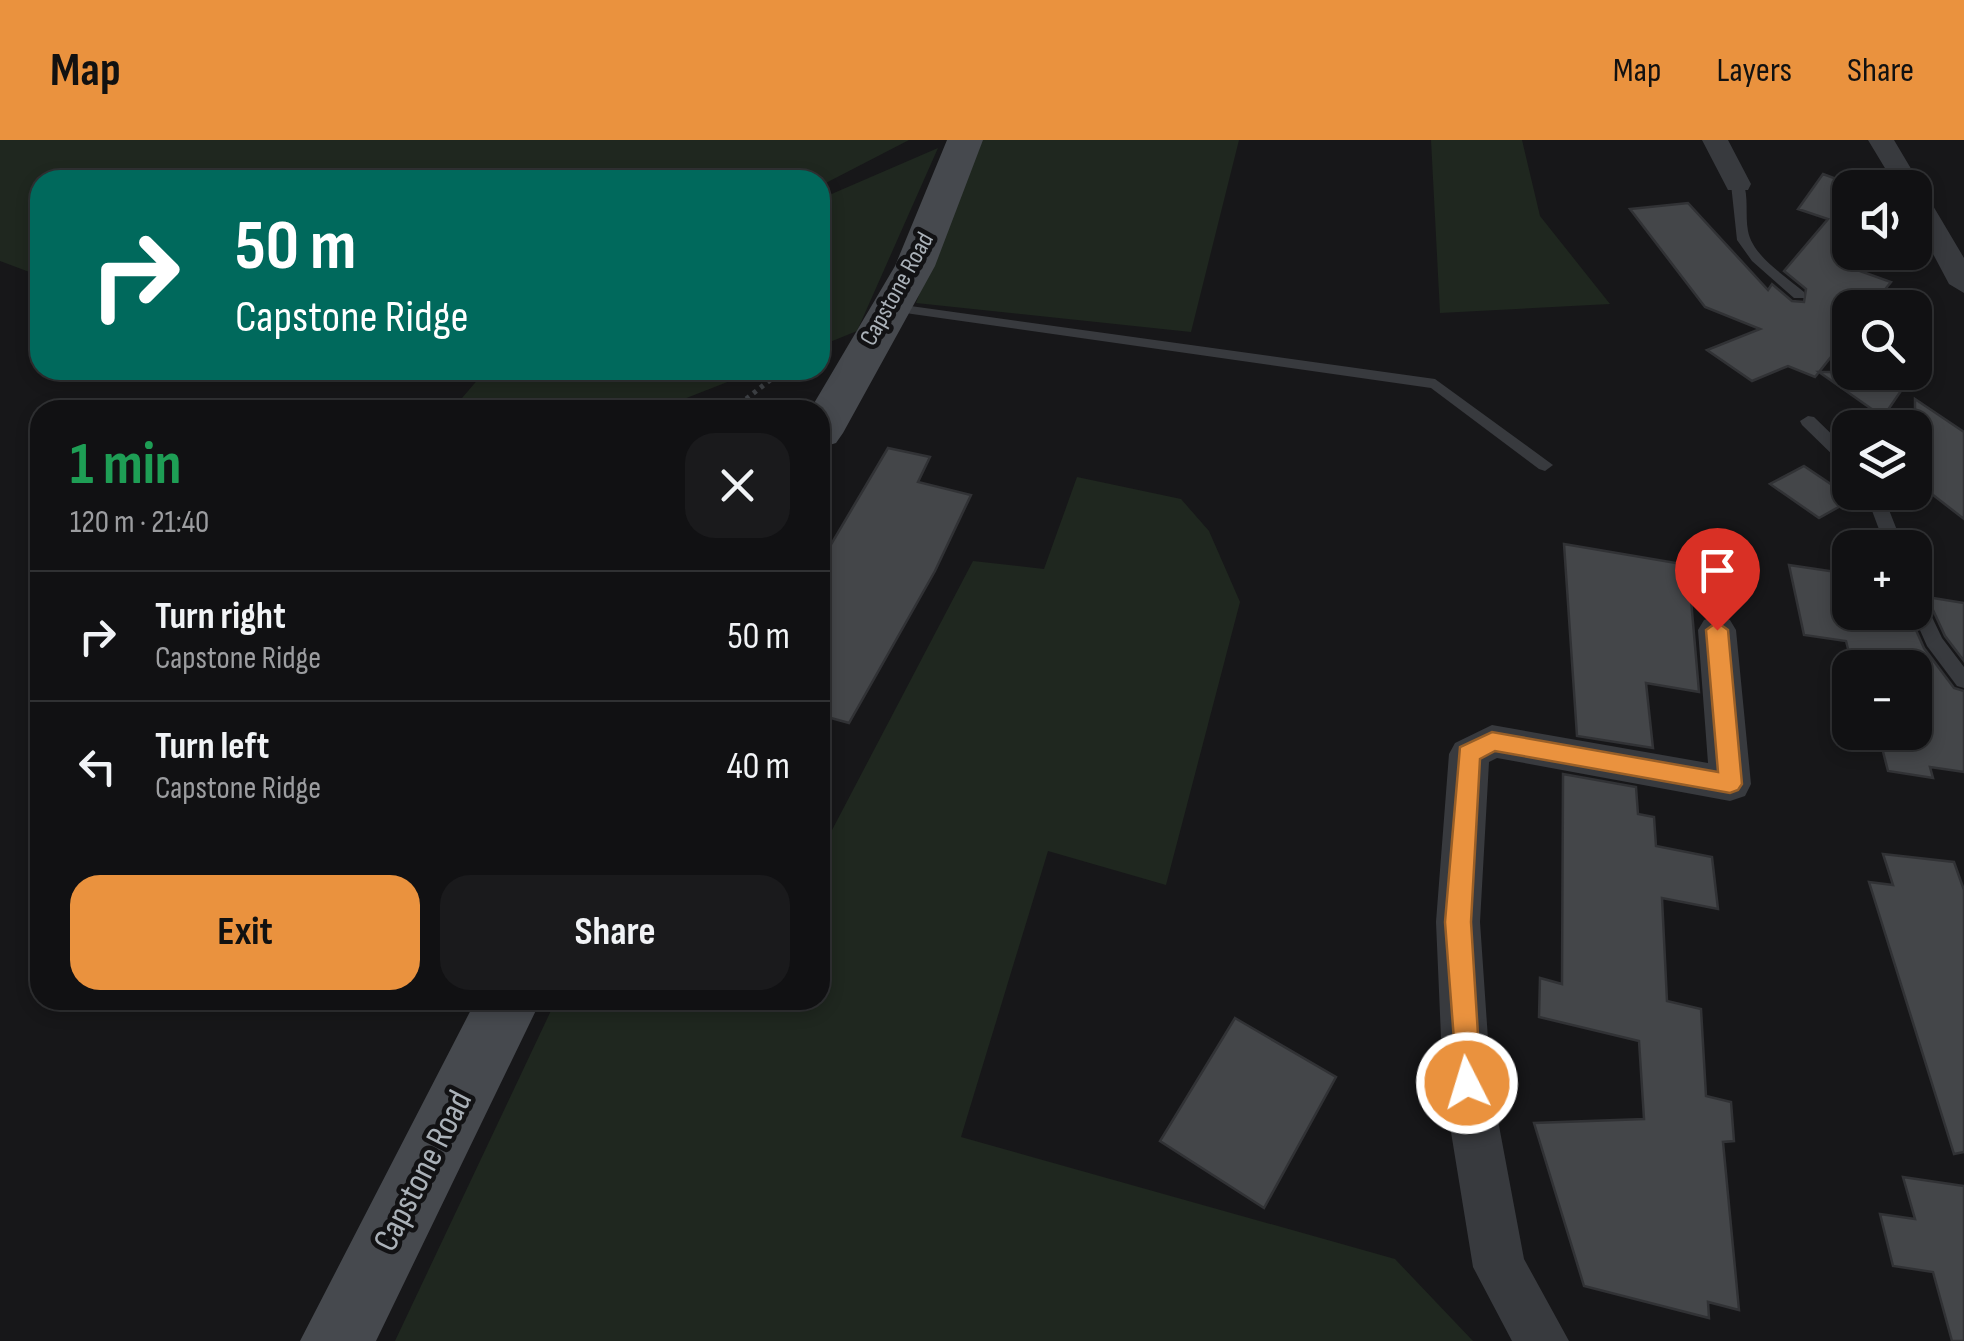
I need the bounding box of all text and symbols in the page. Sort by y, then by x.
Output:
text: Map [50,42,121,99]
text: Map [1613,49,1661,92]
text: Layers [1716,49,1792,92]
text: Share [1847,49,1914,92]
map controls [1832,170,1932,750]
button: sound [1832,170,1932,270]
text: 50 m [235,205,356,289]
icon: right [70,210,200,340]
street label: Capstone Road [853,227,941,351]
text: Capstone Ridge [235,290,469,345]
button: search [1832,290,1932,390]
button: layers [1832,410,1932,510]
text: 1 min [70,429,182,501]
button: close [685,433,790,538]
text: 120 m · 21:40 [70,503,209,542]
pin [1675,528,1760,631]
button: + [1832,530,1932,630]
icon: arrive [1690,543,1745,598]
text: Turn right [155,594,286,639]
icon: right [70,609,125,664]
text: 50 m [727,614,790,659]
text: Capstone Ridge [155,639,321,678]
button: − [1832,650,1932,750]
text: Turn left [155,724,269,769]
icon: left [70,739,125,794]
text: 40 m [727,744,790,789]
text: Capstone Ridge [155,769,321,808]
button: Exit [70,875,420,990]
button: Share [440,875,790,990]
position arrow [1415,1031,1519,1135]
street label: Capstone Road [364,1083,482,1259]

